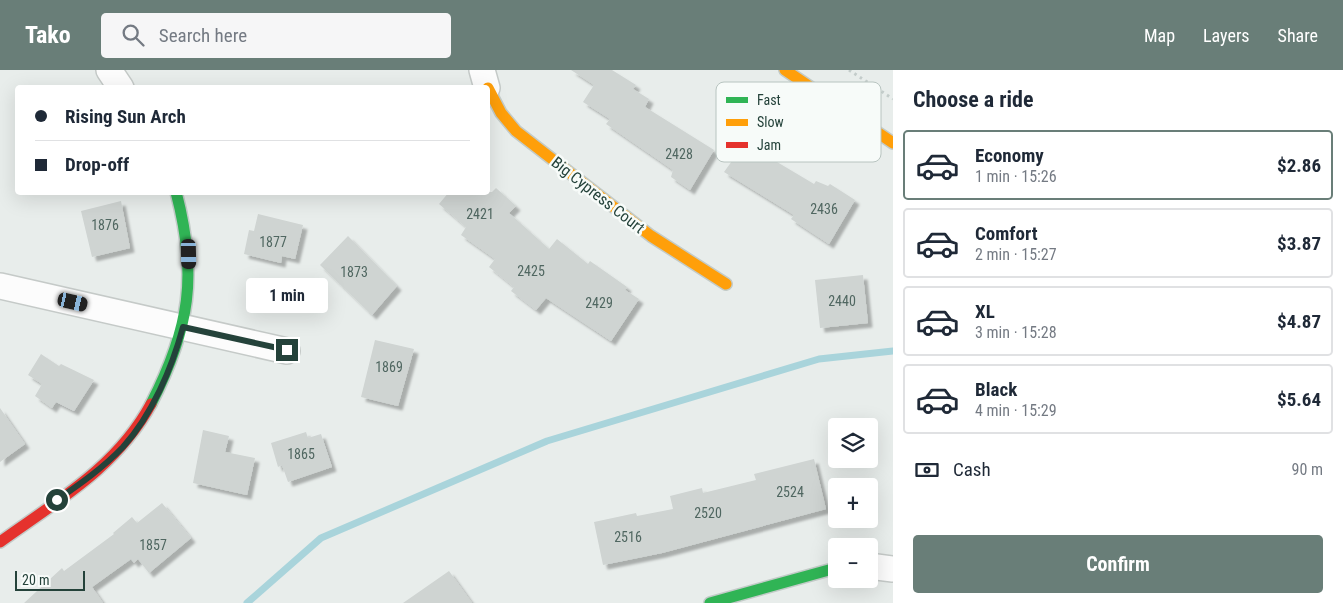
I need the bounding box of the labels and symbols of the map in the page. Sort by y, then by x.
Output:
legend [716,82,881,162]
text: Fast [757,92,781,108]
text: Slow [757,114,784,130]
text: Jam [757,137,781,153]
house number: 2428 [665,146,693,162]
street label: Big Cypress Court [548,153,649,237]
house number: 2436 [810,201,838,217]
house number: 2421 [466,206,494,222]
house number: 1876 [91,217,119,233]
house number: 1877 [259,234,287,250]
car [181,239,196,269]
house number: 2425 [517,263,545,279]
house number: 1873 [340,264,368,280]
callout: 1 min [246,278,328,312]
car [56,291,89,313]
house number: 2440 [828,293,856,309]
house number: 2429 [585,295,613,311]
route end [276,339,298,361]
house number: 1869 [375,359,403,375]
house number: 1865 [287,446,315,462]
house number: 2524 [776,484,804,500]
route start [46,489,68,511]
house number: 2520 [694,505,722,521]
house number: 2516 [614,529,642,545]
house number: 1857 [139,537,167,553]
scale bar [15,568,85,591]

